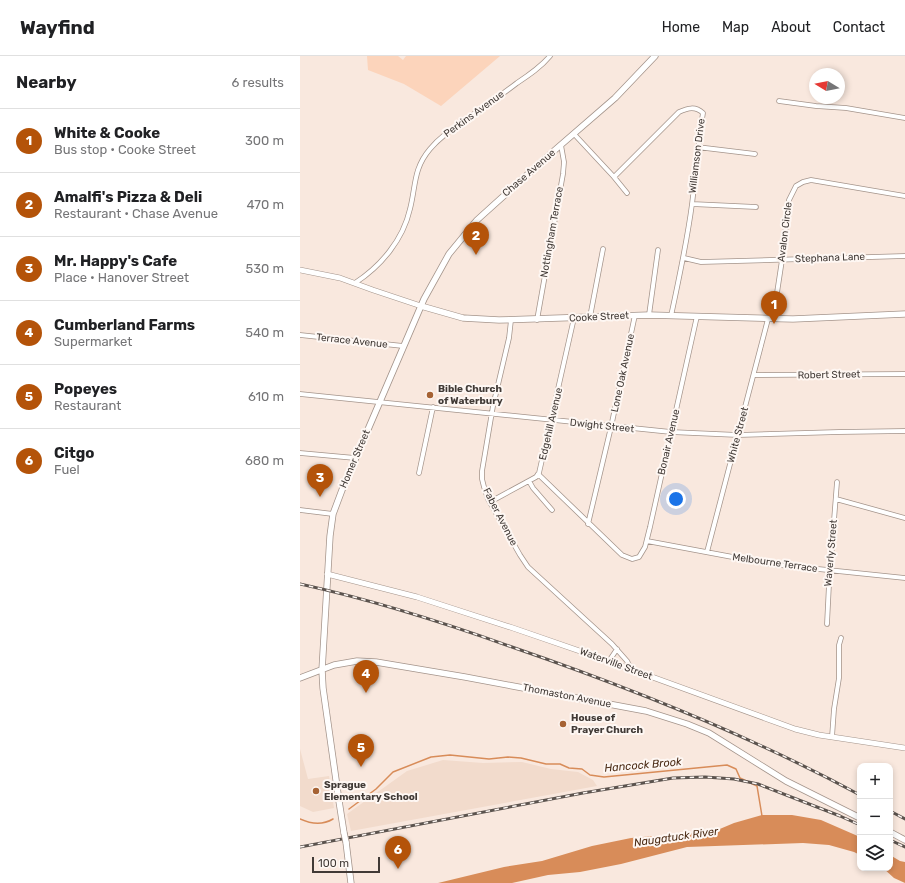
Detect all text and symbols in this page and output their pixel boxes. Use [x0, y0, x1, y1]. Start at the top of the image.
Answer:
text: Wayfind [20, 16, 95, 39]
text: Home [662, 19, 700, 36]
text: Map [722, 19, 749, 36]
text: About [771, 19, 811, 36]
text: Contact [833, 19, 885, 36]
north arrow [809, 68, 845, 104]
text: Nearby [16, 72, 77, 92]
text: 6 results [232, 75, 284, 90]
street label: Perkins Avenue [441, 88, 507, 140]
street label: Williamson Drive [686, 117, 708, 194]
text: White & Cooke [54, 124, 160, 142]
text: 1 [26, 133, 32, 148]
text: 300 m [245, 133, 284, 148]
text: Bus stop · Cooke Street [54, 142, 196, 157]
street label: Chase Avenue [500, 147, 558, 199]
street label: Nottingham Terrace [538, 185, 566, 278]
text: Amalfi's Pizza & Deli [54, 188, 202, 206]
text: 2 [25, 197, 33, 212]
text: 470 m [246, 197, 284, 212]
street label: Avalon Circle [775, 201, 795, 263]
text: Restaurant · Chase Avenue [54, 206, 218, 221]
pin: 2 [463, 222, 489, 255]
street label: Stephana Lane [795, 251, 866, 265]
text: Mr. Happy's Cafe [54, 252, 177, 270]
text: 3 [25, 261, 33, 276]
text: 530 m [245, 261, 284, 276]
text: Place · Hanover Street [54, 270, 189, 285]
pin: 1 [761, 291, 787, 324]
street label: Cooke Street [569, 309, 629, 325]
text: Cumberland Farms [54, 316, 195, 334]
text: 4 [25, 325, 33, 340]
text: 540 m [245, 325, 284, 340]
street label: Terrace Avenue [316, 331, 389, 351]
street label: Lone Oak Avenue [609, 332, 637, 413]
text: Supermarket [54, 334, 132, 349]
street label: Robert Street [797, 368, 861, 382]
text: Popeyes [54, 380, 117, 398]
place label: Bible Church of Waterbury [438, 383, 503, 407]
street label: Edgehill Avenue [537, 386, 565, 461]
text: 5 [25, 389, 33, 404]
text: 610 m [248, 389, 284, 404]
marker: Bible Church of Waterbury [425, 390, 435, 400]
text: Restaurant [54, 398, 121, 413]
street label: White Street [725, 406, 751, 464]
street label: Bonair Avenue [656, 408, 682, 476]
street label: Dwight Street [569, 417, 635, 435]
street label: Homer Street [337, 428, 373, 490]
text: Citgo [54, 444, 95, 462]
text: 6 [25, 453, 33, 468]
text: 680 m [245, 453, 284, 468]
text: Fuel [54, 462, 80, 477]
pin: 3 [307, 464, 333, 497]
street label: Faber Avenue [480, 486, 520, 548]
your location [666, 489, 686, 509]
street label: Waverly Street [822, 519, 840, 587]
street label: Melbourne Terrace [732, 551, 819, 575]
street label: Waterville Street [578, 645, 654, 683]
pin: 4 [353, 660, 379, 693]
street label: Thomaston Avenue [522, 682, 613, 711]
place label: House of Prayer Church [571, 712, 643, 736]
marker: House of Prayer Church [558, 719, 568, 729]
pin: 5 [348, 734, 374, 767]
water label: Hancock Brook [604, 755, 682, 775]
map controls [857, 763, 893, 871]
button: + [857, 763, 893, 799]
place label: Sprague Elementary School [324, 779, 418, 803]
marker: Sprague Elementary School [311, 786, 321, 796]
button: − [857, 799, 893, 835]
water label: Naugatuck River [633, 825, 720, 849]
button: layers [857, 835, 893, 871]
pin: 6 [385, 836, 411, 869]
scale bar [312, 855, 380, 874]
text: 100 m [318, 857, 349, 870]

